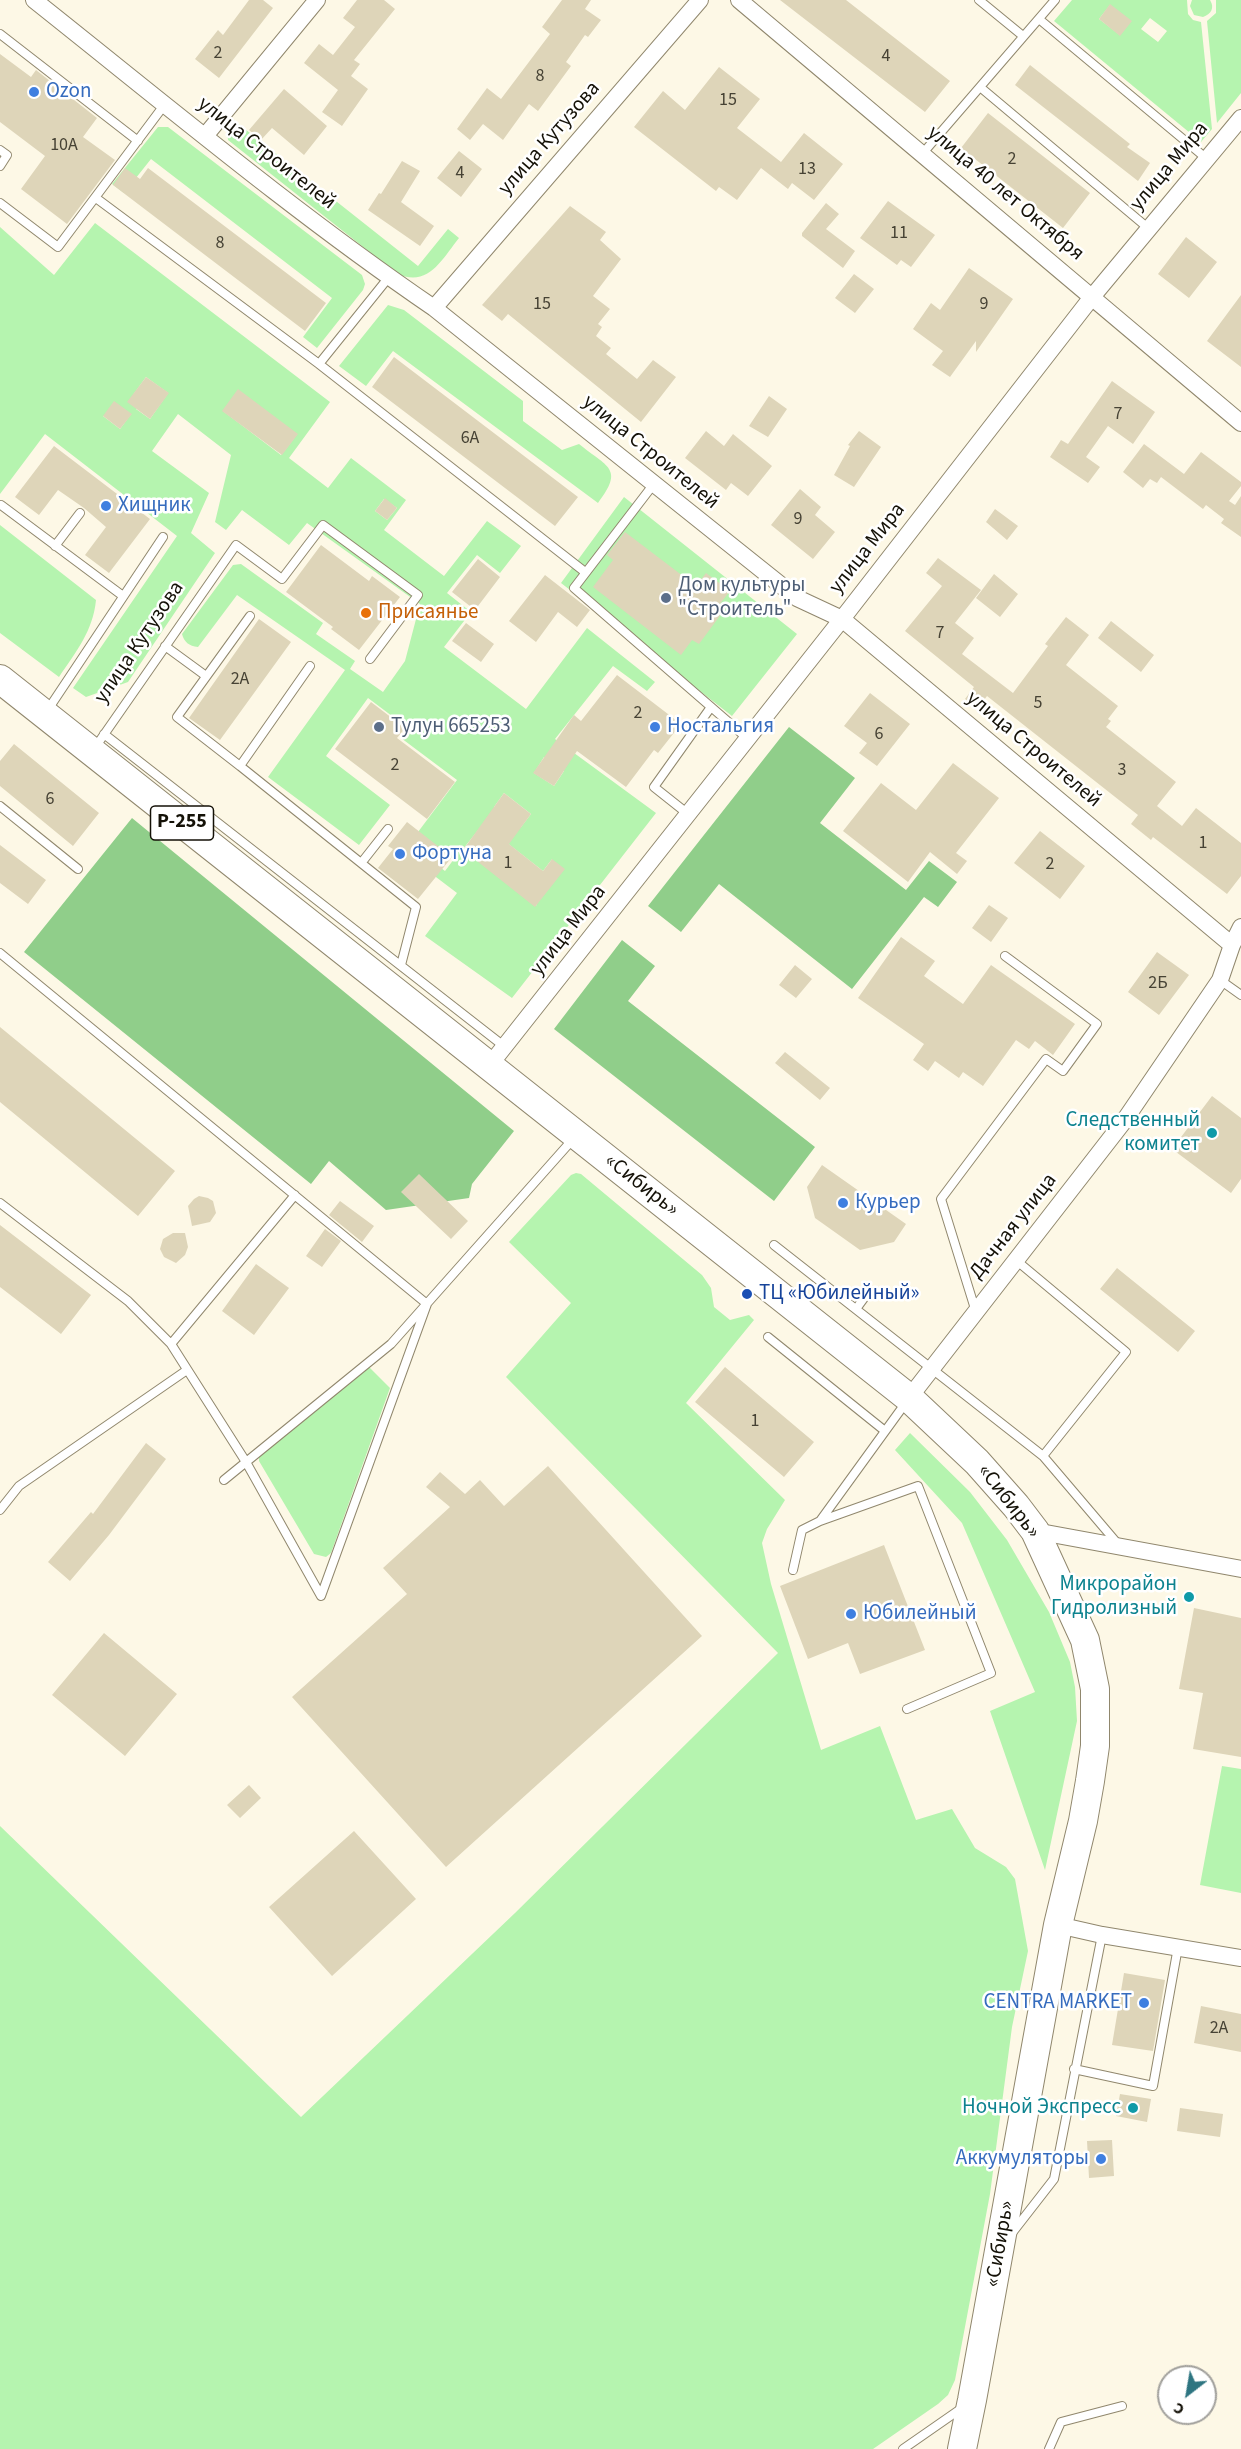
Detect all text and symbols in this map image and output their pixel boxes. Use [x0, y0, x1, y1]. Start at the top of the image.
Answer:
house number: 2 [214, 43, 222, 65]
house number: 4 [882, 46, 890, 68]
house number: 8 [536, 66, 544, 88]
street label: улица Кутузова [494, 77, 606, 201]
place label: Ozon [46, 79, 91, 105]
marker: Ozon [27, 85, 41, 99]
house number: 15 [719, 90, 737, 112]
street label: улица Строителей [192, 92, 340, 216]
street label: улица Мира [1126, 117, 1214, 217]
street label: улица 40 лет Октября [921, 121, 1089, 267]
house number: 10А [50, 135, 78, 157]
house number: 2 [1008, 149, 1016, 171]
house number: 13 [798, 159, 816, 181]
house number: 4 [456, 163, 464, 185]
house number: 11 [890, 223, 908, 245]
house number: 8 [216, 233, 224, 255]
house number: 15 [533, 294, 551, 316]
house number: 9 [980, 294, 988, 316]
street label: улица Строителей [577, 390, 723, 516]
house number: 7 [1114, 404, 1122, 426]
house number: 6А [461, 428, 479, 450]
place label: Хищник [118, 493, 191, 519]
marker: Хищник [99, 499, 113, 513]
street label: улица Мира [825, 499, 911, 599]
house number: 9 [794, 509, 802, 531]
place label: Дом культуры "Строитель" [678, 573, 805, 623]
street label: улица Кутузова [90, 577, 190, 709]
marker: Дом культуры "Строитель" [659, 591, 673, 605]
place label: Присаянье [378, 600, 478, 626]
marker: Присаянье [359, 606, 373, 620]
house number: 7 [936, 623, 944, 645]
house number: 2А [231, 669, 249, 691]
street label: улица Строителей [960, 686, 1106, 814]
house number: 5 [1034, 693, 1042, 715]
house number: 2 [634, 703, 642, 725]
place label: Тулун 665253 [391, 714, 511, 740]
place label: Ностальгия [667, 714, 774, 740]
marker: Тулун 665253 [372, 720, 386, 734]
marker: Ностальгия [648, 720, 662, 734]
house number: 6 [875, 724, 883, 746]
house number: 2 [391, 755, 399, 777]
house number: 3 [1118, 760, 1126, 782]
house number: 6 [46, 789, 54, 811]
road number: Р-255 [150, 806, 213, 840]
house number: 1 [1199, 833, 1207, 855]
place label: Фортуна [412, 841, 492, 867]
marker: Фортуна [393, 847, 407, 861]
house number: 1 [504, 853, 512, 875]
house number: 2 [1046, 854, 1054, 876]
street label: улица Мира [526, 881, 612, 981]
house number: 2Б [1148, 973, 1168, 995]
place label: Следственный комитет [1066, 1108, 1200, 1158]
marker: Следственный комитет [1205, 1126, 1219, 1140]
street label: «Сибирь» [599, 1149, 683, 1223]
street label: Дачная улица [965, 1169, 1063, 1285]
place label: Курьер [855, 1190, 921, 1216]
marker: Курьер [836, 1196, 850, 1210]
place label: ТЦ «Юбилейный» [759, 1281, 920, 1307]
marker: ТЦ «Юбилейный» [740, 1287, 754, 1301]
house number: 1 [751, 1411, 759, 1433]
street label: «Сибирь» [971, 1460, 1045, 1544]
place label: Микрорайон Гидролизный [1051, 1572, 1177, 1622]
marker: Микрорайон Гидролизный [1182, 1590, 1196, 1604]
place label: Юбилейный [863, 1601, 977, 1627]
marker: Юбилейный [844, 1607, 858, 1621]
place label: CENTRA MARKET [984, 1990, 1132, 2016]
marker: CENTRA MARKET [1137, 1996, 1151, 2010]
house number: 2А [1210, 2018, 1228, 2040]
place label: Ночной Экспресс [962, 2095, 1121, 2121]
marker: Ночной Экспресс [1126, 2101, 1140, 2115]
place label: Аккумуляторы [956, 2146, 1089, 2172]
marker: Аккумуляторы [1094, 2152, 1108, 2166]
street label: «Сибирь» [981, 2199, 1021, 2289]
north arrow [1157, 2365, 1217, 2425]
text: С [1169, 2397, 1188, 2421]

